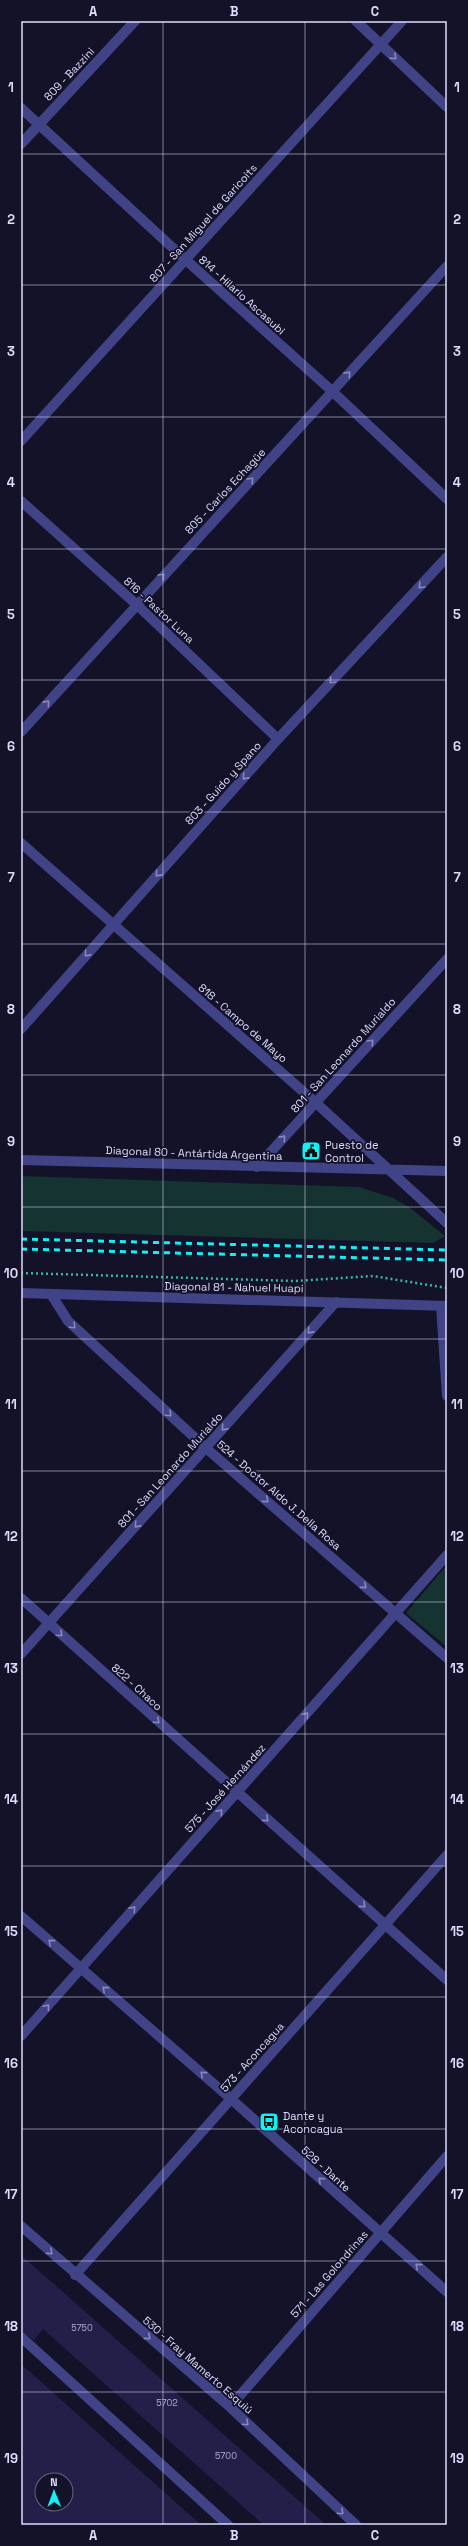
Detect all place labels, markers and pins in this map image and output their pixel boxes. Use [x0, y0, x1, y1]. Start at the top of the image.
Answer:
place label: Puesto de Control [325, 1138, 379, 1165]
public building icon: Puesto de Control [300, 1140, 322, 1162]
place label: Dante y Aconcagua [283, 2109, 344, 2136]
bus stop icon: Dante y Aconcagua [258, 2111, 280, 2133]

